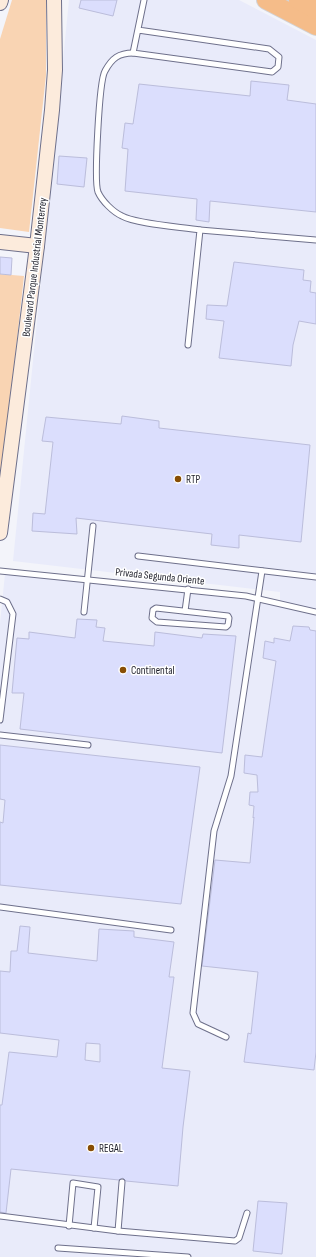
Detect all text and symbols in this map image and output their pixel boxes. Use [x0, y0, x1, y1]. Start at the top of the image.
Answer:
street label: Boulevard Parque Industrial Monterrey [20, 196, 50, 337]
place label: RTP [186, 473, 200, 486]
marker: RTP [173, 474, 183, 484]
street label: Privada Segunda Oriente [115, 565, 205, 588]
place label: Continental [131, 664, 174, 677]
marker: Continental [118, 665, 128, 675]
place label: REGAL [99, 1142, 123, 1155]
marker: REGAL [86, 1143, 96, 1153]

